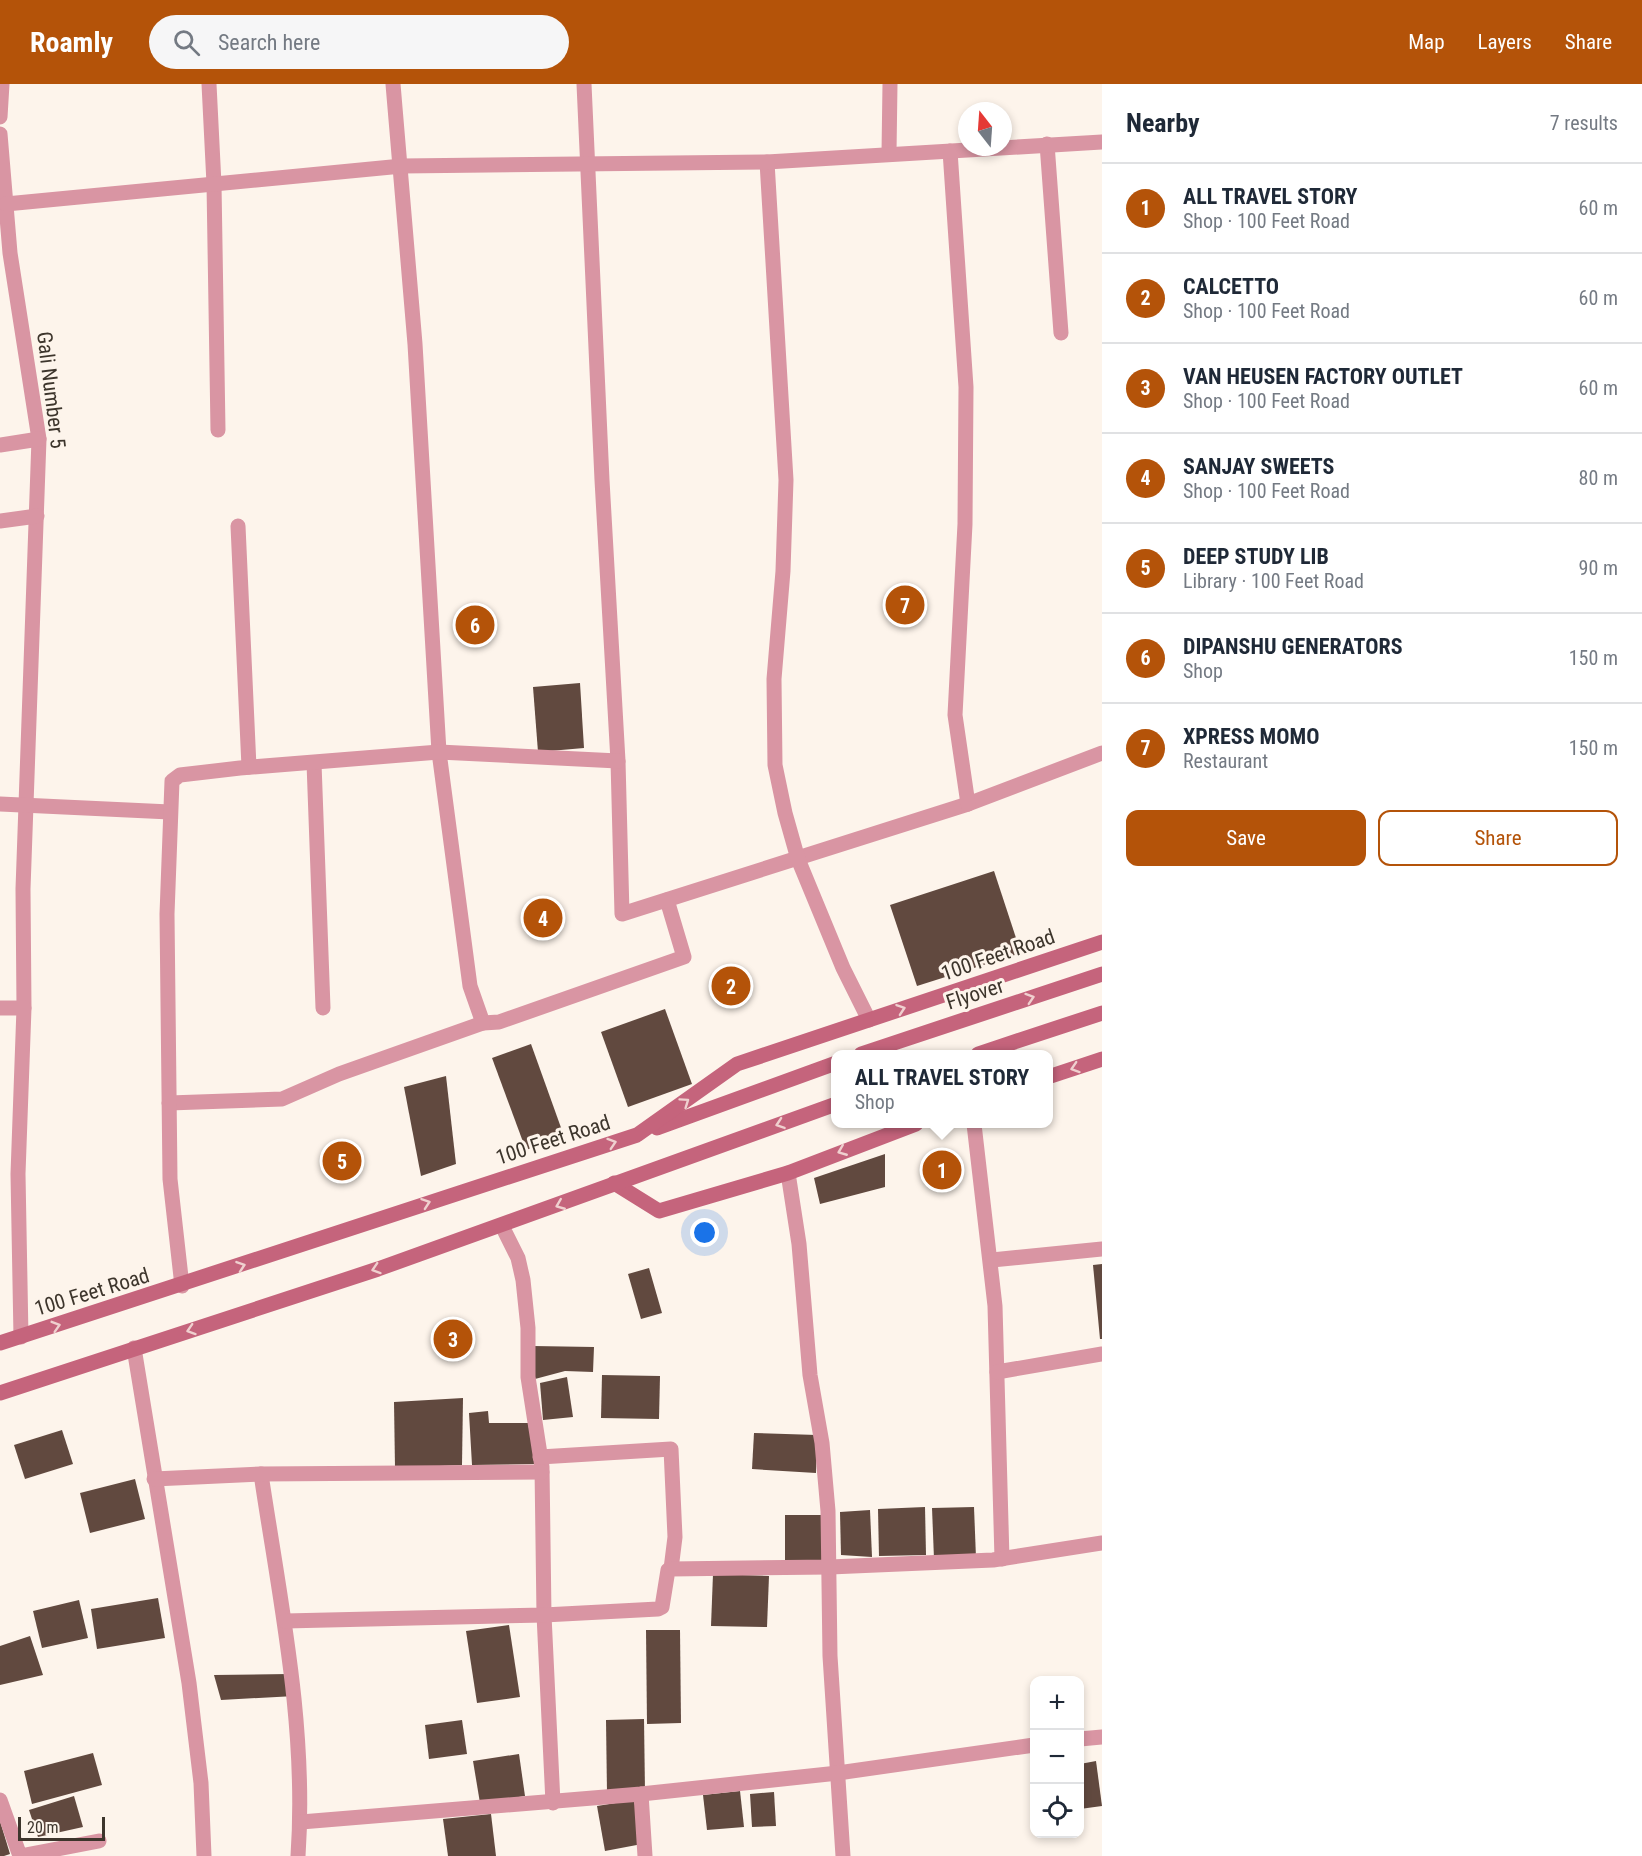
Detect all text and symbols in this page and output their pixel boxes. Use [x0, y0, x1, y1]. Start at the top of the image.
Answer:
search box [149, 15, 569, 69]
text: Roamly [30, 26, 113, 59]
icon: search [170, 26, 203, 59]
text: Search here [218, 30, 320, 55]
text: Map [1408, 30, 1445, 54]
text: Layers [1478, 30, 1532, 54]
text: Share [1565, 30, 1612, 54]
north arrow [958, 102, 1012, 156]
text: Nearby [1126, 108, 1200, 138]
text: 7 results [1550, 111, 1618, 135]
text: ALL TRAVEL STORY [1183, 184, 1358, 209]
text: 1 [1140, 196, 1151, 220]
text: 60 m [1579, 196, 1618, 220]
text: Shop · 100 Feet Road [1183, 209, 1350, 233]
text: CALCETTO [1183, 274, 1279, 299]
text: 2 [1140, 286, 1151, 310]
text: 60 m [1579, 286, 1618, 310]
text: Shop · 100 Feet Road [1183, 299, 1350, 323]
street label: Gali Number 5 [32, 330, 70, 450]
text: VAN HEUSEN FACTORY OUTLET [1183, 364, 1463, 389]
text: 3 [1140, 376, 1151, 400]
text: 60 m [1579, 376, 1618, 400]
text: Shop · 100 Feet Road [1183, 389, 1350, 413]
text: SANJAY SWEETS [1183, 454, 1334, 479]
text: 4 [1140, 466, 1151, 490]
text: 80 m [1579, 466, 1618, 490]
text: Shop · 100 Feet Road [1183, 479, 1350, 503]
text: DEEP STUDY LIB [1183, 544, 1329, 569]
text: 5 [1140, 556, 1151, 580]
text: 90 m [1579, 556, 1618, 580]
text: Library · 100 Feet Road [1183, 569, 1364, 593]
pin: 7 [886, 582, 924, 628]
pin: 6 [456, 602, 494, 648]
text: DIPANSHU GENERATORS [1183, 634, 1403, 659]
text: 6 [1140, 646, 1151, 670]
text: 150 m [1569, 646, 1618, 670]
text: Shop [1183, 659, 1223, 683]
text: XPRESS MOMO [1183, 724, 1320, 749]
text: 7 [1140, 736, 1151, 760]
text: 150 m [1569, 736, 1618, 760]
text: Restaurant [1183, 749, 1268, 773]
button: Save [1126, 810, 1366, 866]
button: Share [1378, 810, 1618, 866]
pin: 4 [524, 896, 562, 940]
street label: 100 Feet Road [938, 924, 1058, 986]
pin: 2 [712, 964, 750, 1008]
street label: Flyover [943, 973, 1007, 1015]
one-way arrow [1024, 992, 1035, 1005]
one-way arrow [895, 1004, 906, 1017]
popup [831, 1050, 1053, 1128]
one-way arrow [1070, 1060, 1081, 1073]
text: ALL TRAVEL STORY [855, 1065, 1029, 1090]
text: Shop [855, 1090, 895, 1114]
one-way arrow [678, 1098, 689, 1109]
street label: 100 Feet Road [493, 1110, 613, 1170]
one-way arrow [775, 1116, 786, 1129]
pin: 5 [322, 1138, 362, 1184]
one-way arrow [606, 1138, 617, 1151]
one-way arrow [837, 1144, 848, 1156]
pin: 1 [922, 1148, 962, 1192]
one-way arrow [420, 1197, 431, 1210]
one-way arrow [555, 1198, 566, 1210]
your location [690, 1218, 719, 1247]
one-way arrow [235, 1260, 246, 1273]
one-way arrow [371, 1262, 382, 1275]
street label: 100 Feet Road [32, 1263, 152, 1321]
pin: 3 [434, 1316, 472, 1362]
one-way arrow [50, 1321, 61, 1333]
one-way arrow [186, 1323, 197, 1335]
map controls [1030, 1676, 1084, 1838]
button: + [1030, 1676, 1084, 1730]
button: − [1030, 1730, 1084, 1784]
button: locate [1030, 1784, 1084, 1838]
scale bar [18, 1814, 105, 1842]
text: 20 m [27, 1818, 59, 1837]

